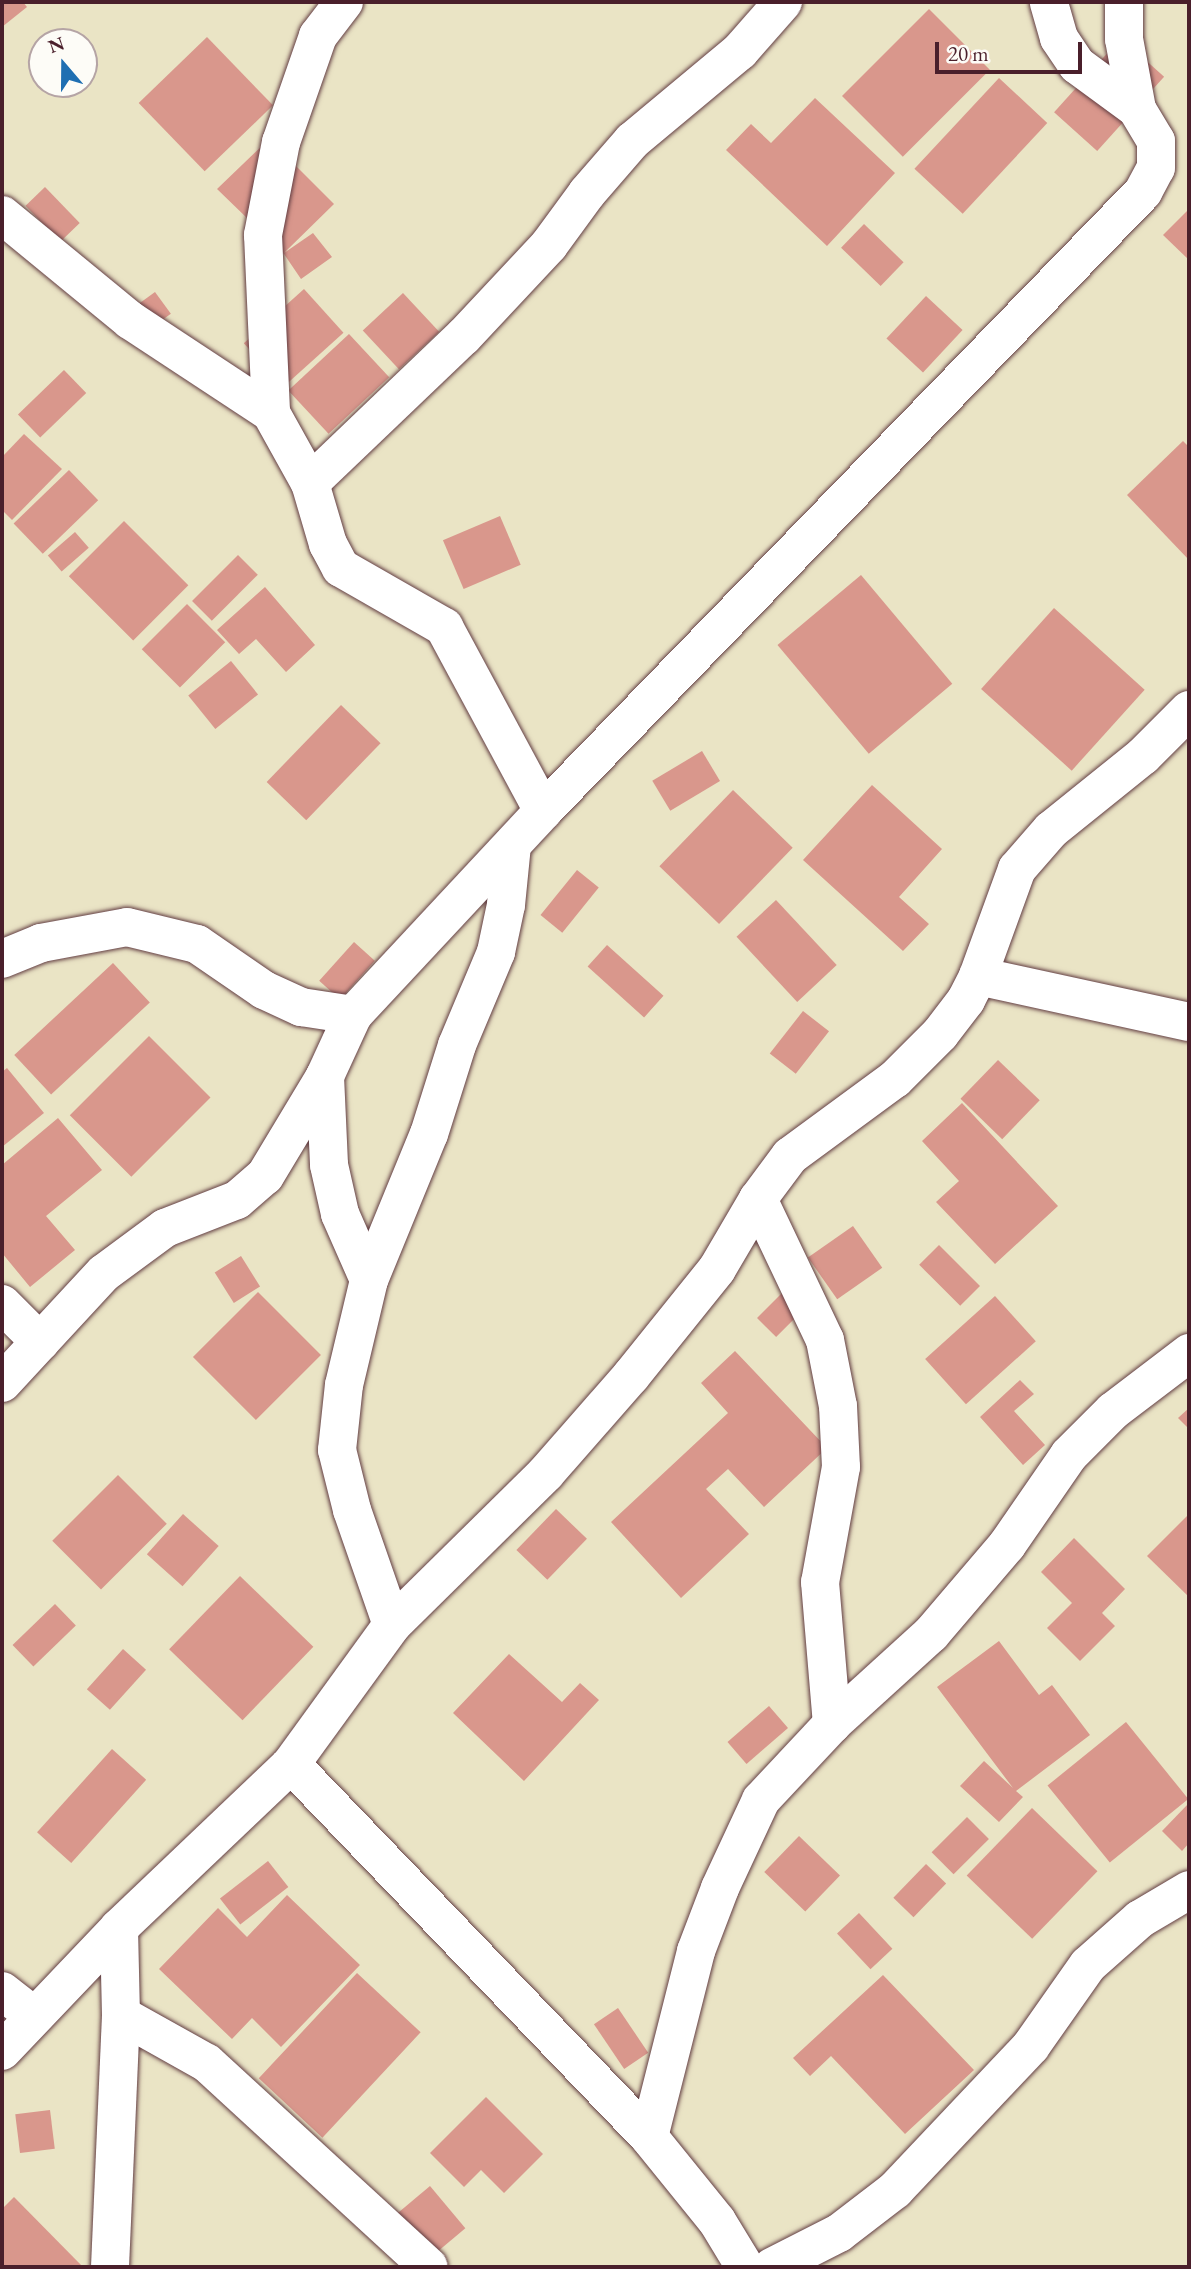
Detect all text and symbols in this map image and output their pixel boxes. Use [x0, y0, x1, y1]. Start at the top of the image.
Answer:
north arrow [28, 28, 98, 98]
scale bar [939, 28, 1086, 72]
text: N [45, 30, 68, 59]
text: 20 m [948, 40, 989, 67]

